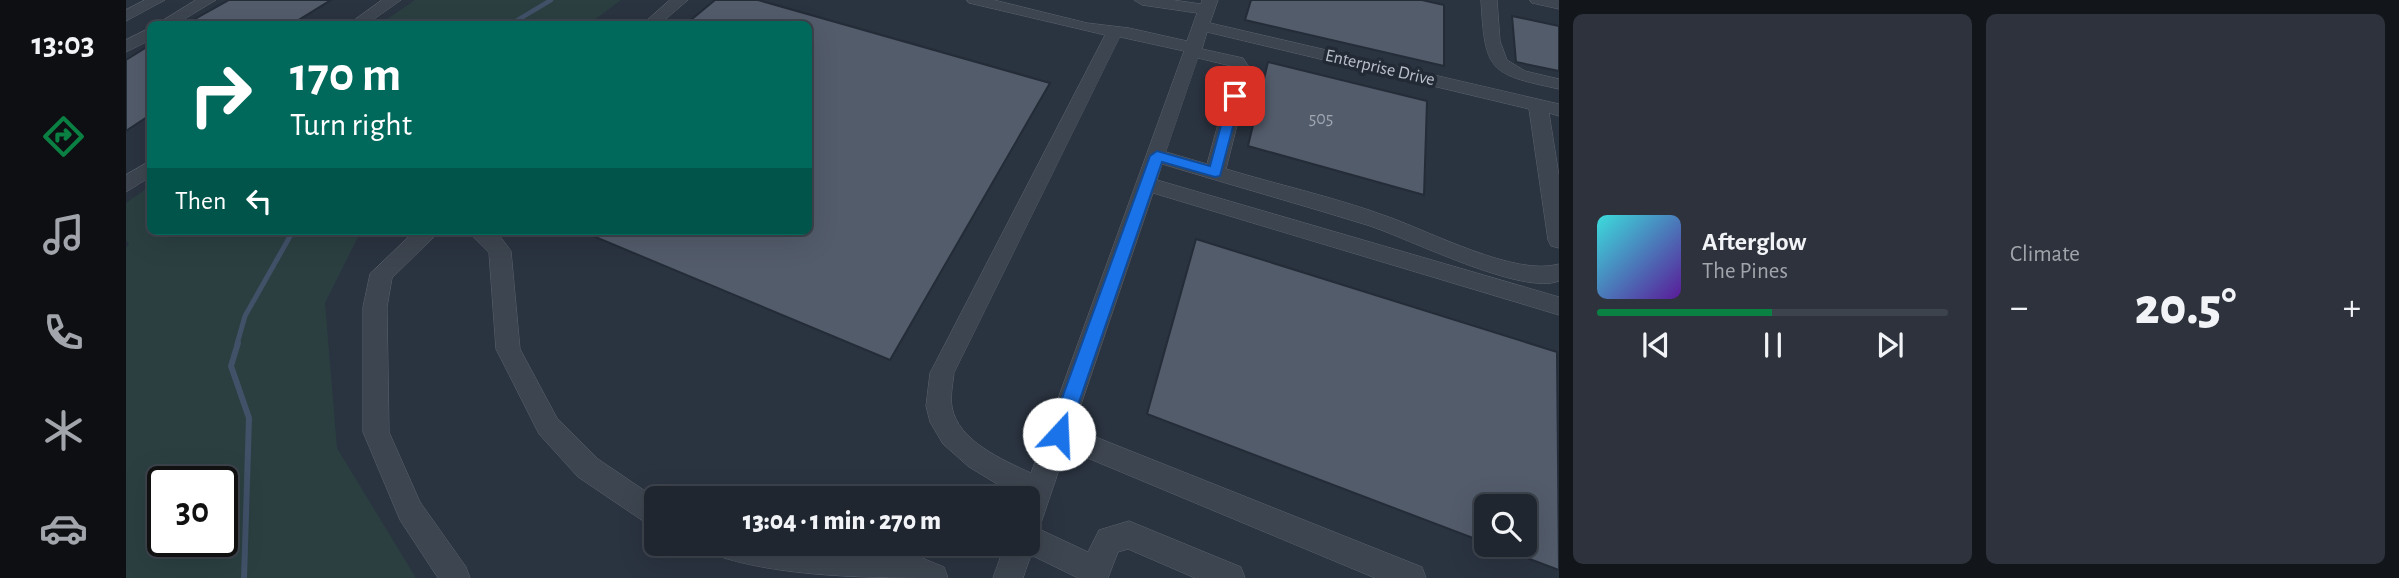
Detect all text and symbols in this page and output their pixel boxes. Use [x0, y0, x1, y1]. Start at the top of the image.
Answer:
text: 13:03 [31, 28, 95, 60]
street label: Enterprise Drive [1323, 47, 1437, 89]
icon: right [175, 49, 266, 140]
text: 170 m [290, 51, 401, 100]
pin [1205, 66, 1265, 126]
icon: arrive [1216, 77, 1254, 115]
text: Turn right [290, 109, 412, 141]
house number: 505 [1309, 110, 1333, 128]
icon: directions [39, 112, 88, 161]
icon: left [240, 182, 278, 220]
text: Then [175, 188, 226, 214]
icon: music [39, 210, 88, 259]
text: Afterglow [1702, 229, 1806, 255]
text: Climate [2010, 243, 2080, 266]
text: The Pines [1702, 260, 1788, 283]
text: 20.5° [2135, 281, 2236, 333]
text: − [2010, 289, 2028, 327]
text: + [2343, 289, 2361, 327]
icon: phone [39, 308, 88, 357]
icon: previous [1637, 326, 1675, 364]
icon: pause [1754, 326, 1792, 364]
icon: next [1871, 326, 1909, 364]
position arrow [1022, 397, 1096, 471]
icon: climate [39, 406, 88, 455]
speed limit sign: 30 [147, 466, 238, 557]
map controls [1474, 494, 1537, 557]
button: search [1474, 494, 1537, 557]
icon: car [39, 504, 88, 553]
text: 13:04 · 1 min · 270 m [743, 508, 941, 534]

